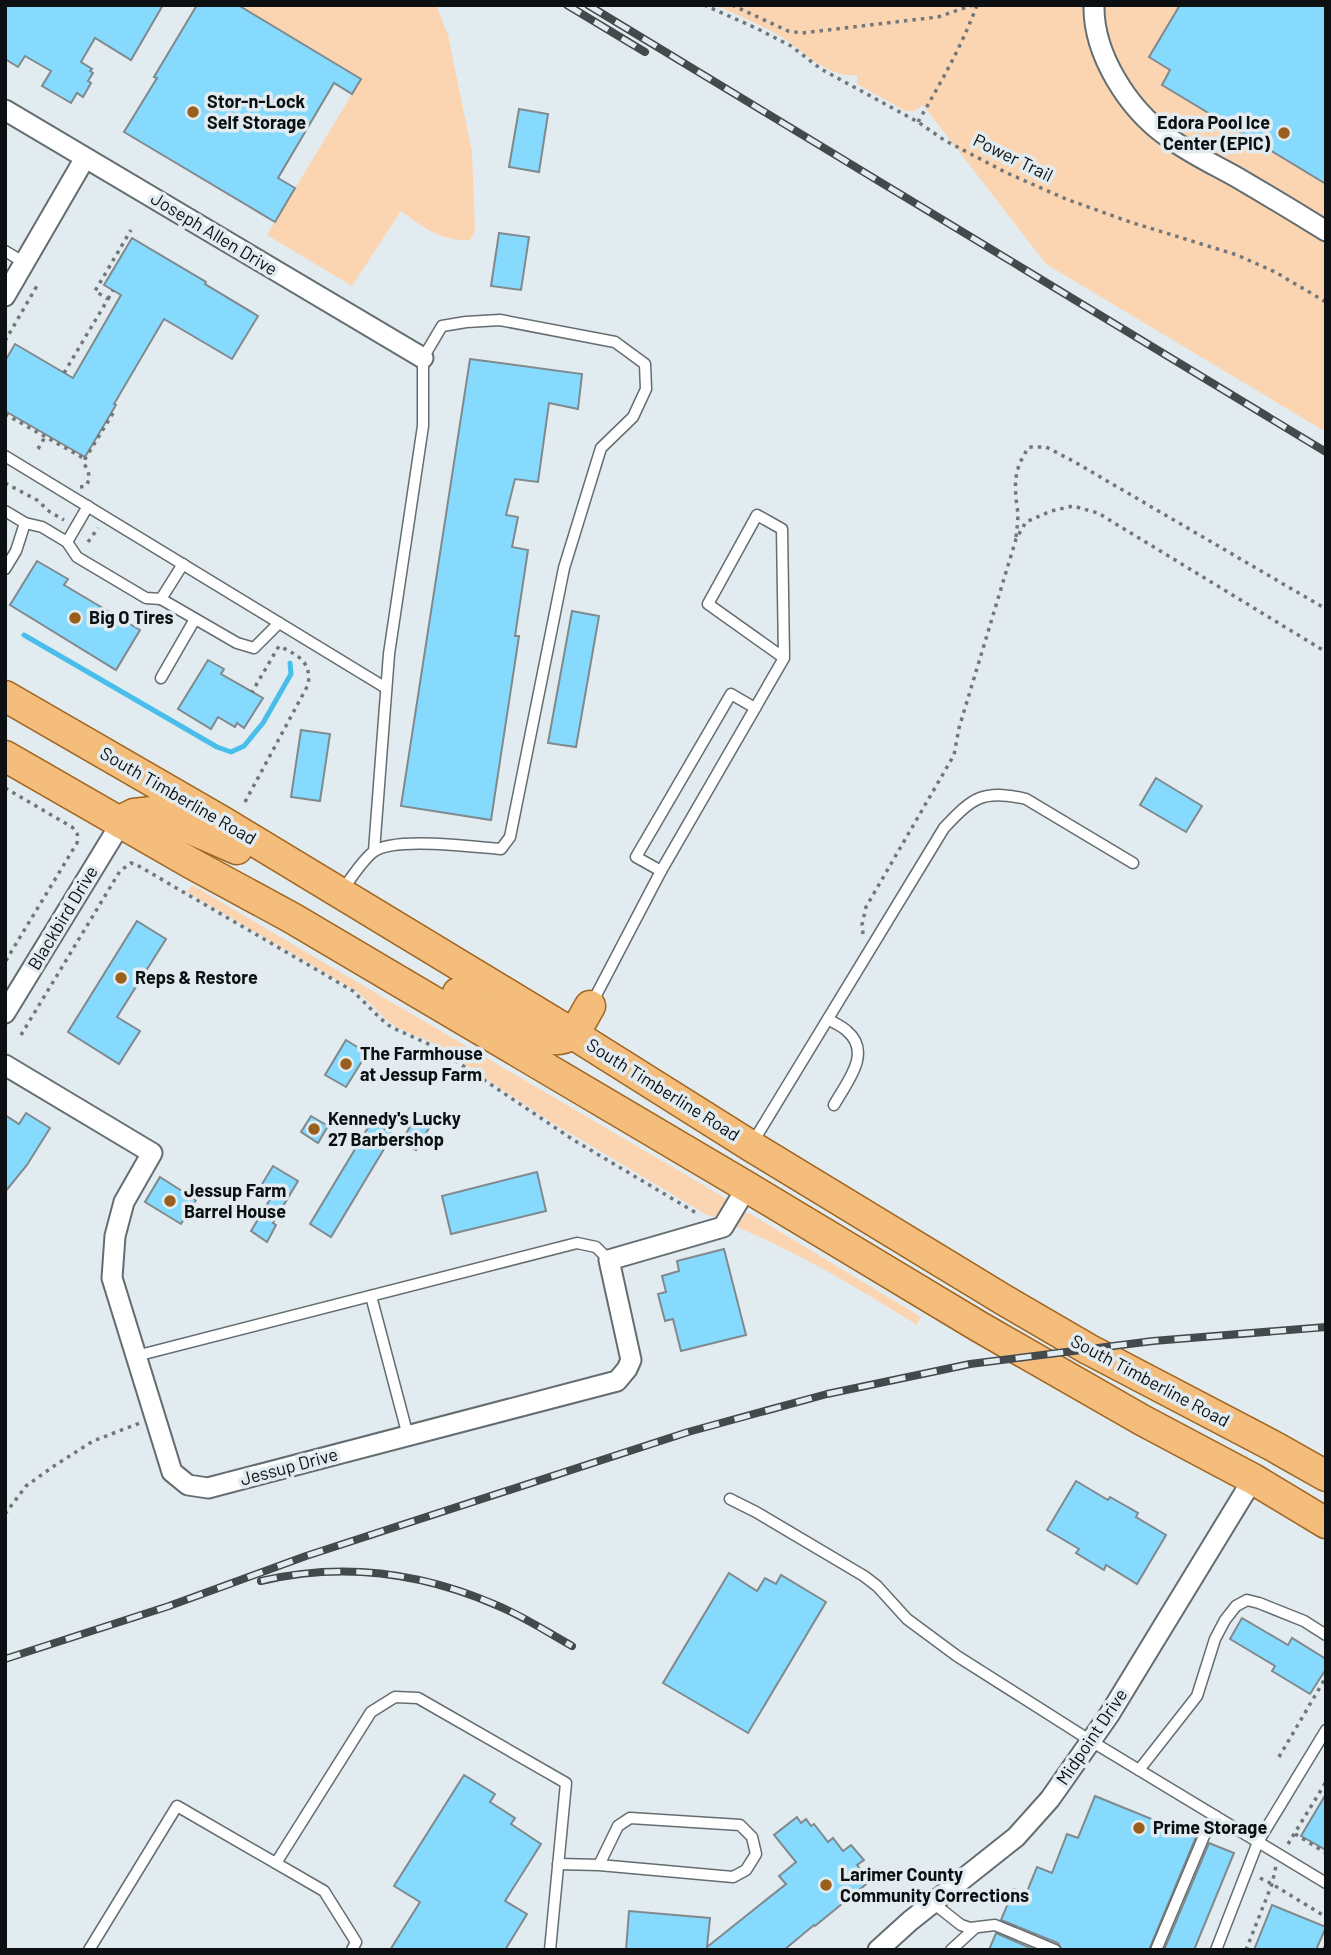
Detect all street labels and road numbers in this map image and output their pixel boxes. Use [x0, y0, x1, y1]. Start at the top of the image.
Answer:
street label: Power Trail [970, 128, 1057, 186]
street label: Joseph Allen Drive [147, 187, 282, 280]
street label: South Timberline Road [97, 742, 260, 849]
street label: Blackbird Drive [22, 861, 102, 973]
street label: South Timberline Road [583, 1033, 744, 1145]
street label: South Timberline Road [1067, 1329, 1234, 1431]
street label: Jessup Drive [238, 1442, 340, 1490]
street label: Midpoint Drive [1051, 1684, 1131, 1789]

